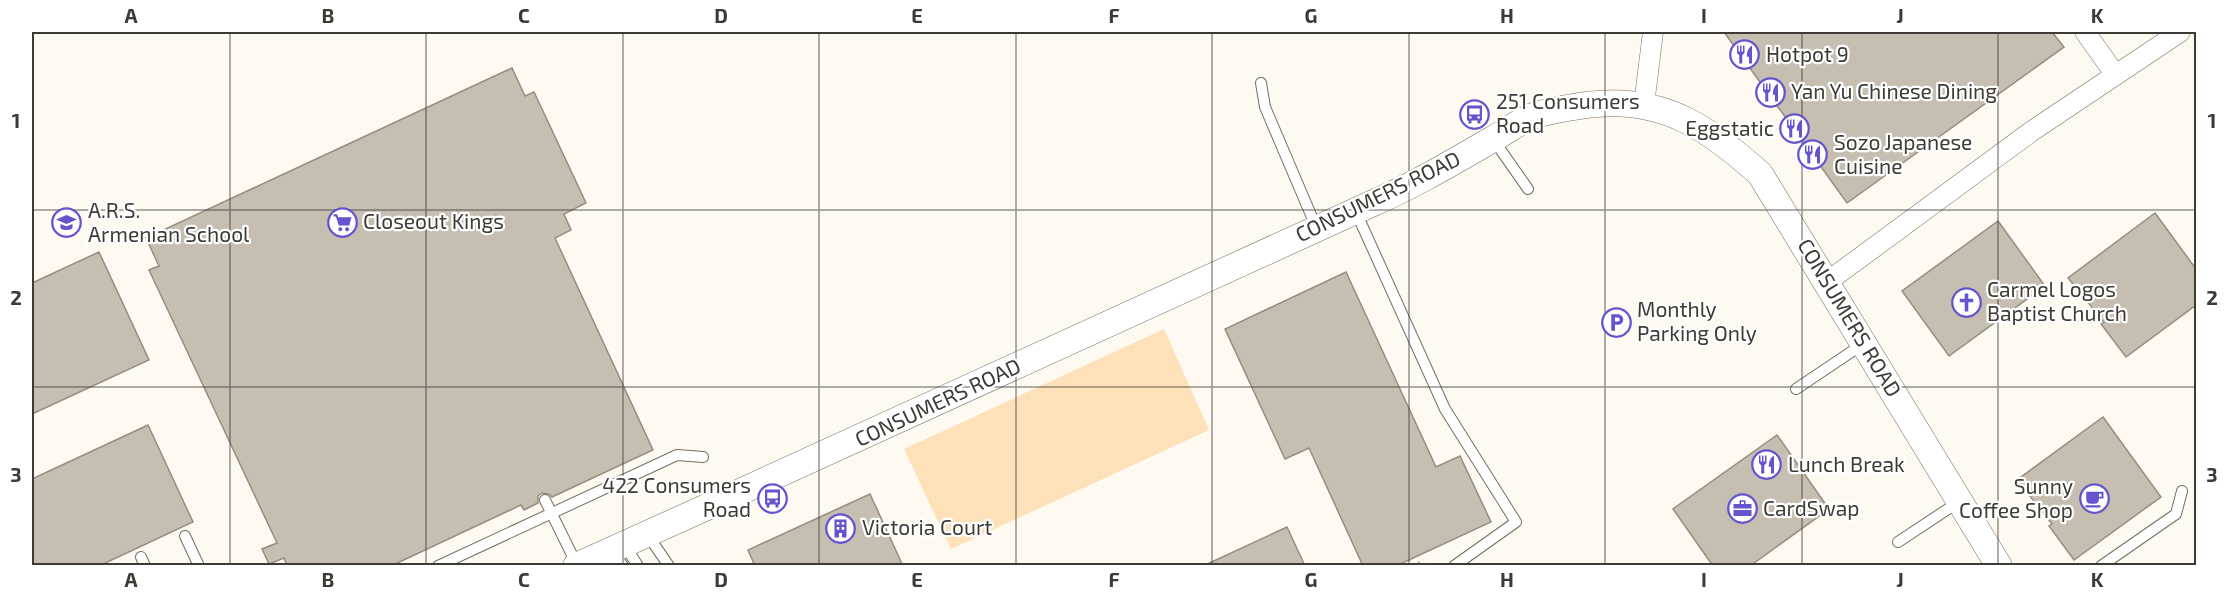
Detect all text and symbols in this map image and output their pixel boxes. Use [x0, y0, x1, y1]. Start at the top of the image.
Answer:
text: A [124, 3, 138, 27]
text: B [322, 3, 334, 27]
text: C [518, 3, 530, 27]
text: D [714, 3, 728, 27]
text: E [911, 3, 923, 27]
text: F [1108, 3, 1120, 27]
text: G [1305, 3, 1317, 27]
text: H [1500, 3, 1514, 27]
text: I [1701, 3, 1707, 27]
text: J [1896, 3, 1904, 27]
text: K [2091, 3, 2104, 27]
restaurant icon: Hotpot 9 [1729, 39, 1761, 71]
place label: Hotpot 9 [1766, 41, 1849, 66]
restaurant icon: Yan Yu Chinese Dining [1754, 76, 1786, 108]
place label: Yan Yu Chinese Dining [1791, 78, 1997, 103]
place label: 251 Consumers Road [1496, 88, 1640, 137]
bus stop icon: 251 Consumers Road [1459, 98, 1491, 130]
text: 1 [12, 108, 20, 132]
text: 1 [2208, 108, 2216, 132]
restaurant icon: Eggstatic [1779, 113, 1811, 145]
place label: Eggstatic [1685, 115, 1774, 140]
place label: Sozo Japanese Cuisine [1834, 129, 1972, 178]
restaurant icon: Sozo Japanese Cuisine [1797, 139, 1829, 171]
street label: CONSUMERS ROAD [1291, 145, 1464, 246]
place label: A.R.S. Armenian School [88, 197, 250, 246]
supermarket icon: Closeout Kings [326, 206, 358, 238]
school or university icon: A.R.S. Armenian School [51, 207, 83, 239]
place label: Closeout Kings [363, 208, 504, 233]
street label: CONSUMERS ROAD [1793, 234, 1907, 401]
place label: Carmel Logos Baptist Church [1987, 276, 2127, 325]
text: 2 [10, 285, 22, 309]
text: 2 [2206, 285, 2218, 309]
church icon: Carmel Logos Baptist Church [1950, 286, 1982, 318]
place label: Monthly Parking Only [1637, 296, 1757, 345]
parking icon: Monthly Parking Only [1600, 306, 1632, 338]
street label: CONSUMERS ROAD [851, 352, 1024, 451]
restaurant icon: Lunch Break [1751, 449, 1783, 481]
place label: Lunch Break [1788, 451, 1905, 476]
text: 3 [10, 462, 22, 486]
text: 3 [2206, 462, 2218, 486]
place label: 422 Consumers Road [602, 472, 751, 521]
place label: Sunny Coffee Shop [1959, 473, 2073, 522]
bus stop icon: 422 Consumers Road [756, 482, 788, 514]
cafe icon: Sunny Coffee Shop [2078, 483, 2110, 515]
office icon: CardSwap [1726, 493, 1758, 525]
place label: CardSwap [1763, 495, 1859, 520]
building icon: Victoria Court [825, 512, 857, 544]
place label: Victoria Court [862, 514, 992, 539]
text: A [124, 567, 138, 591]
text: B [322, 567, 334, 591]
text: C [518, 567, 530, 591]
text: D [714, 567, 728, 591]
text: E [911, 567, 923, 591]
text: F [1108, 567, 1120, 591]
text: G [1305, 567, 1317, 591]
text: H [1500, 567, 1514, 591]
text: I [1701, 567, 1707, 591]
text: J [1896, 567, 1904, 591]
text: K [2091, 567, 2104, 591]

